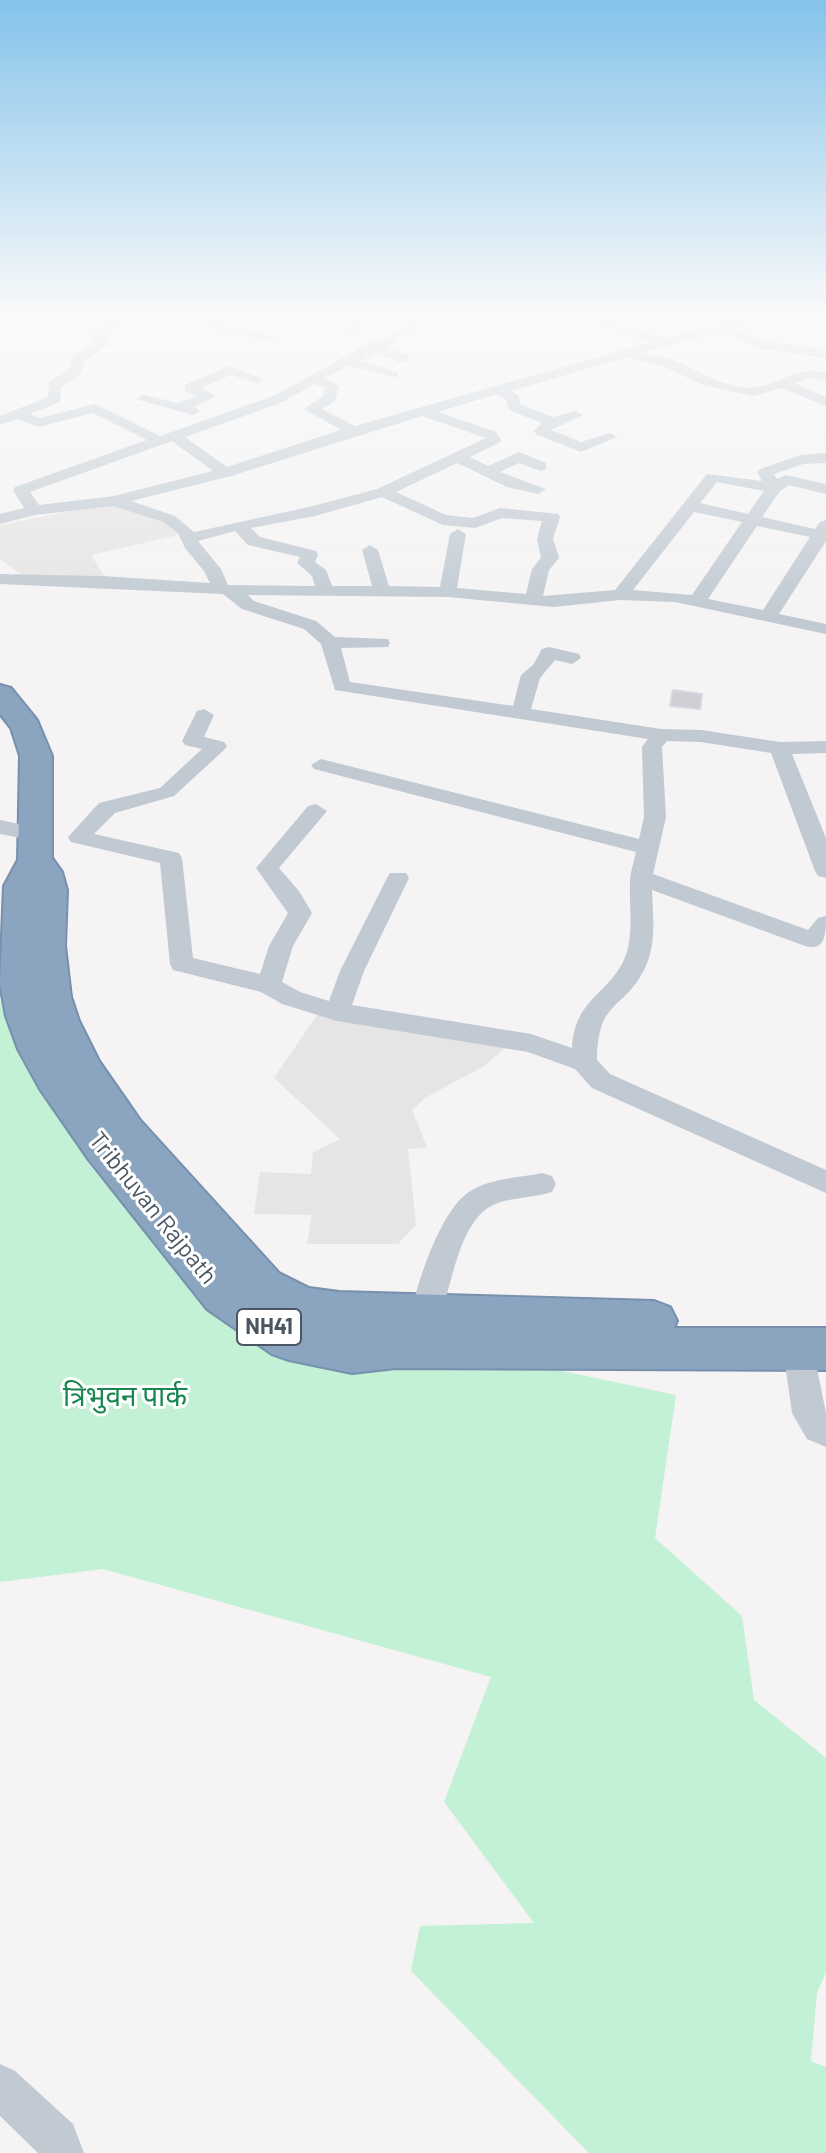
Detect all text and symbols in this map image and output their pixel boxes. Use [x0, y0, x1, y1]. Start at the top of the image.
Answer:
street label: Tribhuvan Rajpath [83, 1126, 223, 1290]
road number: NH41 [237, 1309, 301, 1345]
park label: त्रिभुवन पार्क [63, 1380, 187, 1414]

